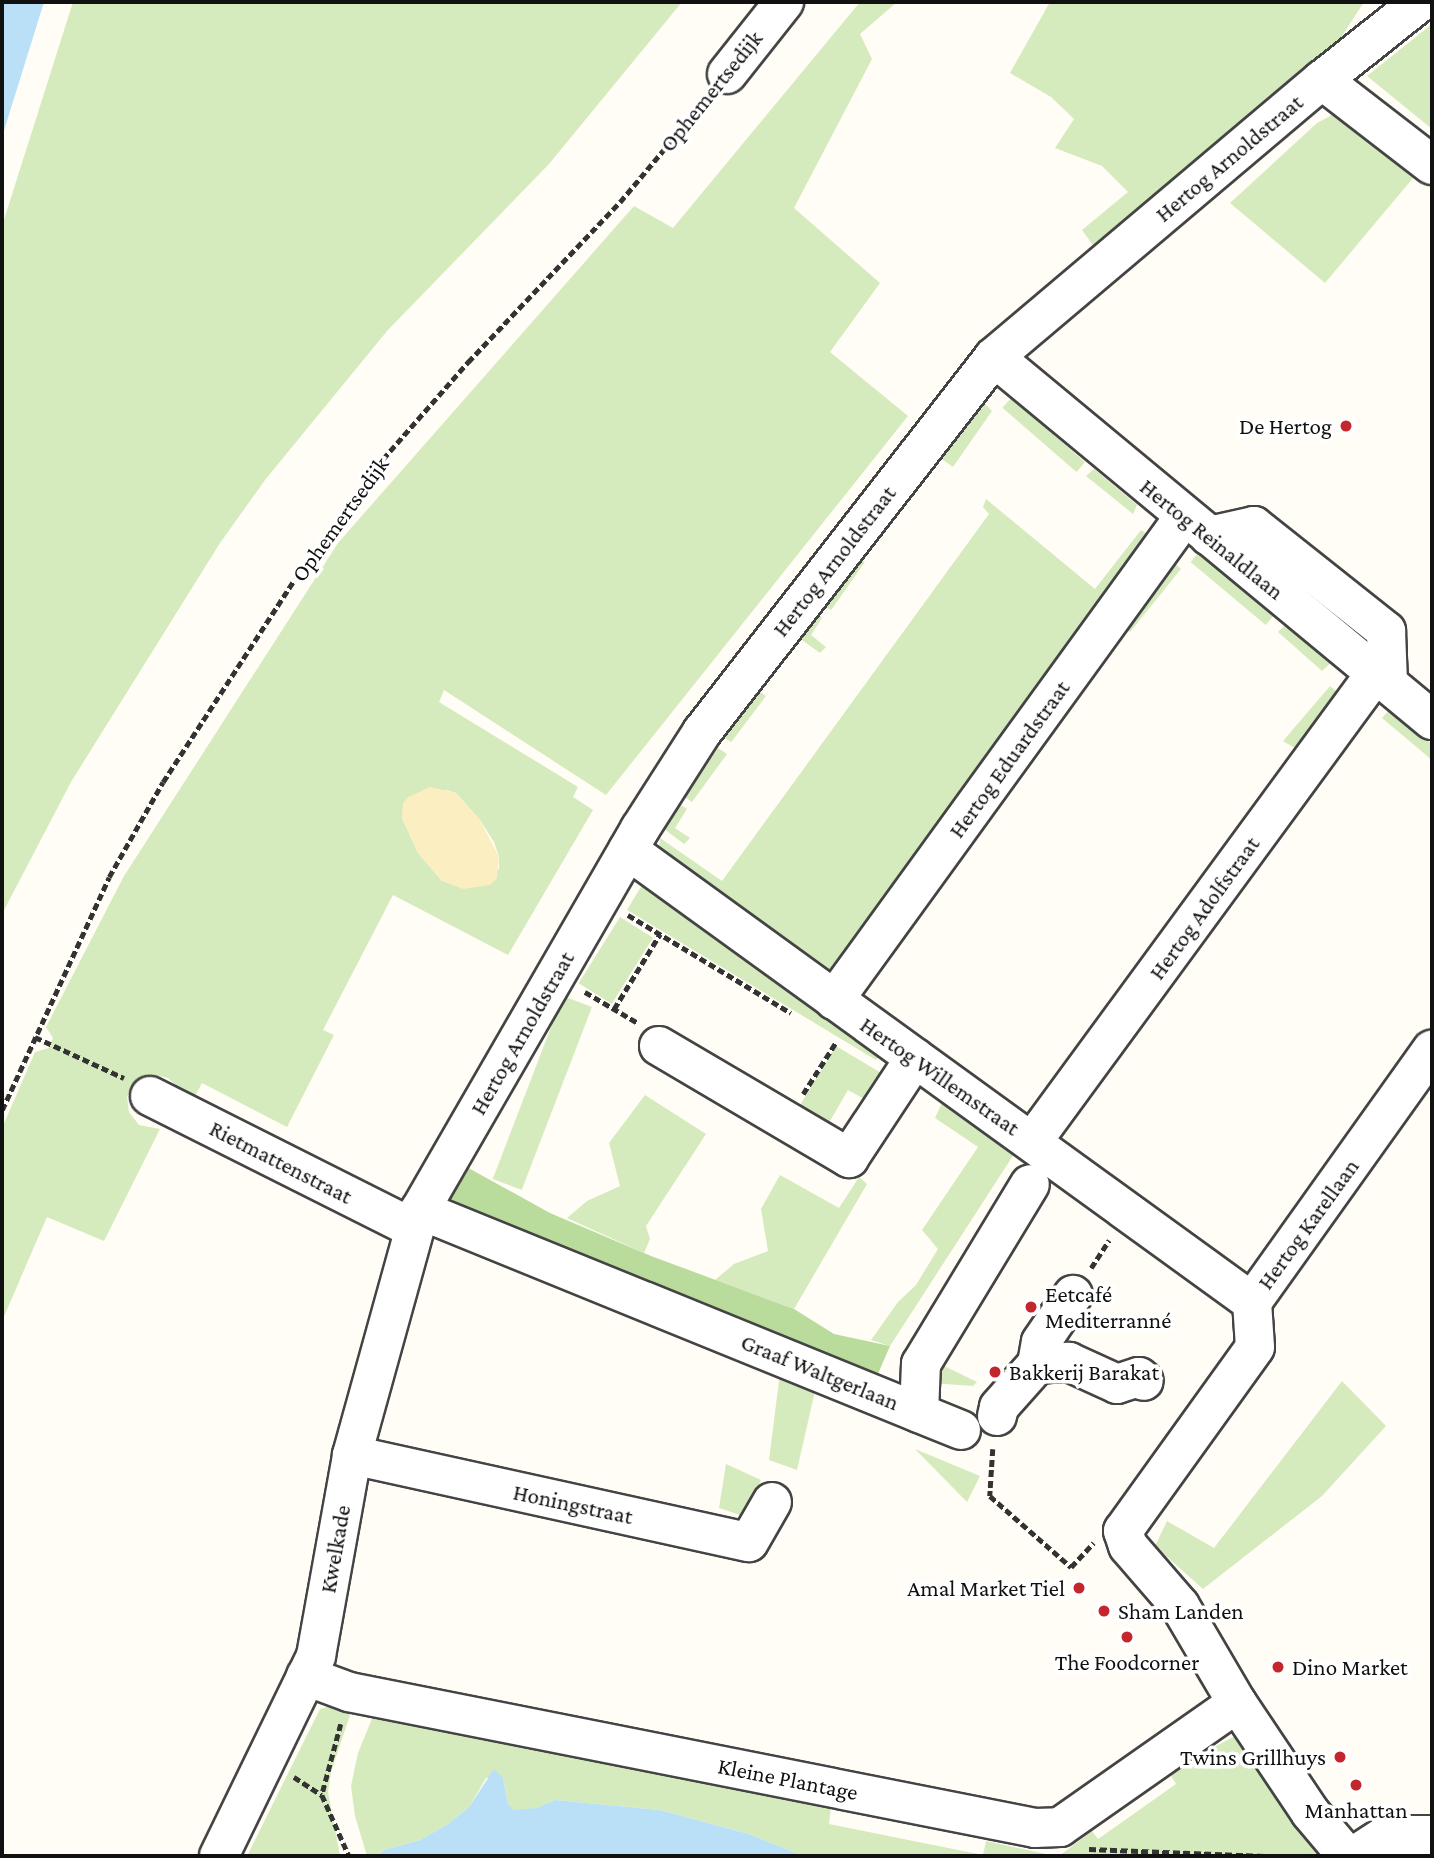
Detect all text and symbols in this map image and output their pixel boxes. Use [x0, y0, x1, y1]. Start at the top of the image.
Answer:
street label: Ophemertsedijk [654, 25, 768, 157]
street label: Hertog Arnoldstraat [1150, 88, 1308, 228]
place label: De Hertog [1239, 412, 1332, 440]
marker: De Hertog [1338, 418, 1354, 434]
street label: Ophemertsedijk [285, 451, 395, 587]
street label: Hertog Reinaldlaan [1134, 473, 1290, 605]
street label: Hertog Arnoldstraat [766, 480, 902, 642]
street label: Hertog Eduardstraat [943, 675, 1075, 843]
street label: Hertog Adolfstraat [1143, 831, 1265, 985]
street label: Hertog Arnoldstraat [464, 946, 580, 1120]
street label: Hertog Willemstraat [855, 1011, 1025, 1141]
street label: Rietmattenstraat [205, 1114, 357, 1210]
street label: Hertog Karellaan [1251, 1153, 1365, 1295]
place label: Eetcafé Mediterranné [1045, 1280, 1171, 1334]
marker: Eetcafé Mediterranné [1023, 1299, 1039, 1315]
street label: Graaf Waltgerlaan [737, 1328, 903, 1416]
place label: Bakkerij Barakat [1009, 1358, 1159, 1386]
marker: Bakkerij Barakat [987, 1364, 1003, 1380]
street label: Honingstraat [511, 1478, 635, 1530]
street label: Kwelkade [314, 1503, 356, 1595]
place label: Amal Market Tiel [907, 1574, 1065, 1602]
marker: Amal Market Tiel [1071, 1580, 1087, 1596]
place label: Sham Landen [1118, 1597, 1244, 1625]
marker: Sham Landen [1096, 1603, 1112, 1619]
marker: The Foodcorner [1119, 1629, 1135, 1645]
place label: The Foodcorner [1055, 1648, 1199, 1676]
place label: Dino Market [1292, 1653, 1408, 1681]
marker: Dino Market [1270, 1659, 1286, 1675]
place label: Twins Grillhuys [1180, 1743, 1326, 1771]
marker: Twins Grillhuys [1332, 1749, 1348, 1765]
street label: Kleine Plantage [716, 1752, 860, 1806]
marker: Manhattan [1348, 1777, 1364, 1793]
place label: Manhattan [1304, 1796, 1408, 1824]

